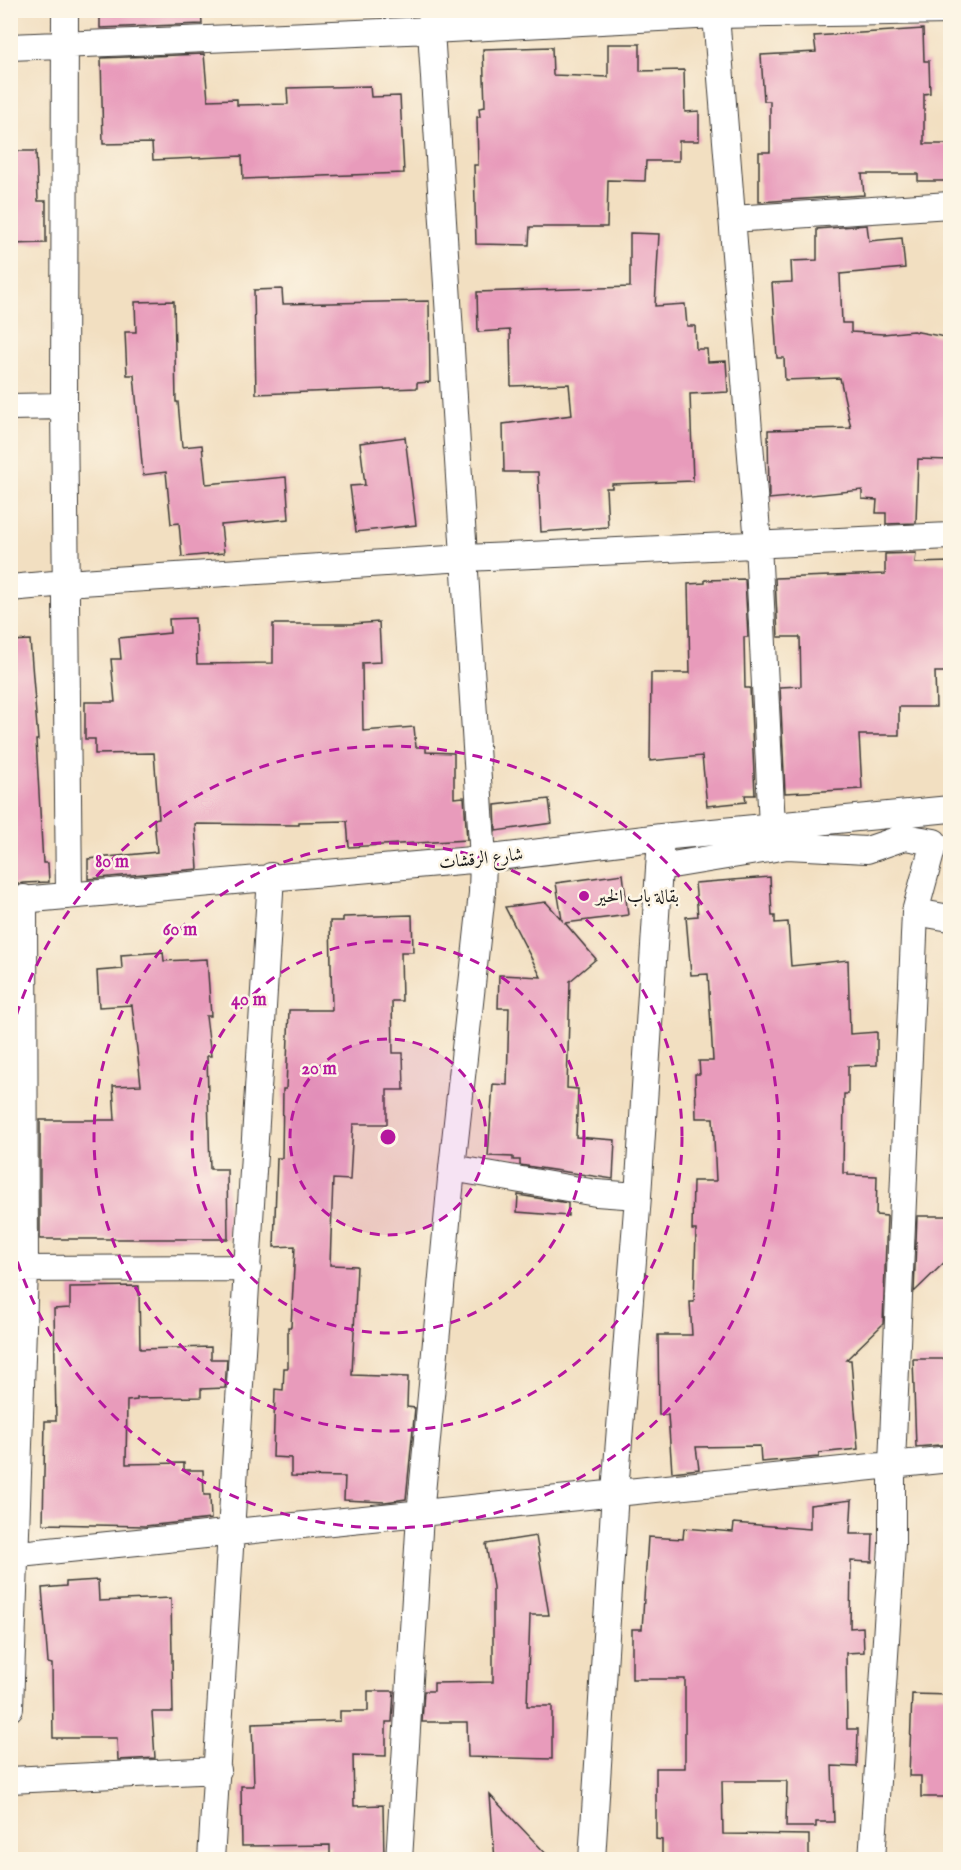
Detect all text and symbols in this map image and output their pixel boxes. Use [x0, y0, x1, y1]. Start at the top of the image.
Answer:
street label: شارع الرقشات [438, 844, 525, 877]
text: 80 m [95, 851, 129, 874]
place label: بقالة باب الخير [594, 886, 679, 909]
marker: بقالة باب الخير [577, 889, 591, 903]
text: 60 m [163, 919, 197, 942]
text: 40 m [231, 989, 267, 1012]
text: 20 m [301, 1058, 337, 1081]
centre of rings [378, 1127, 398, 1147]

